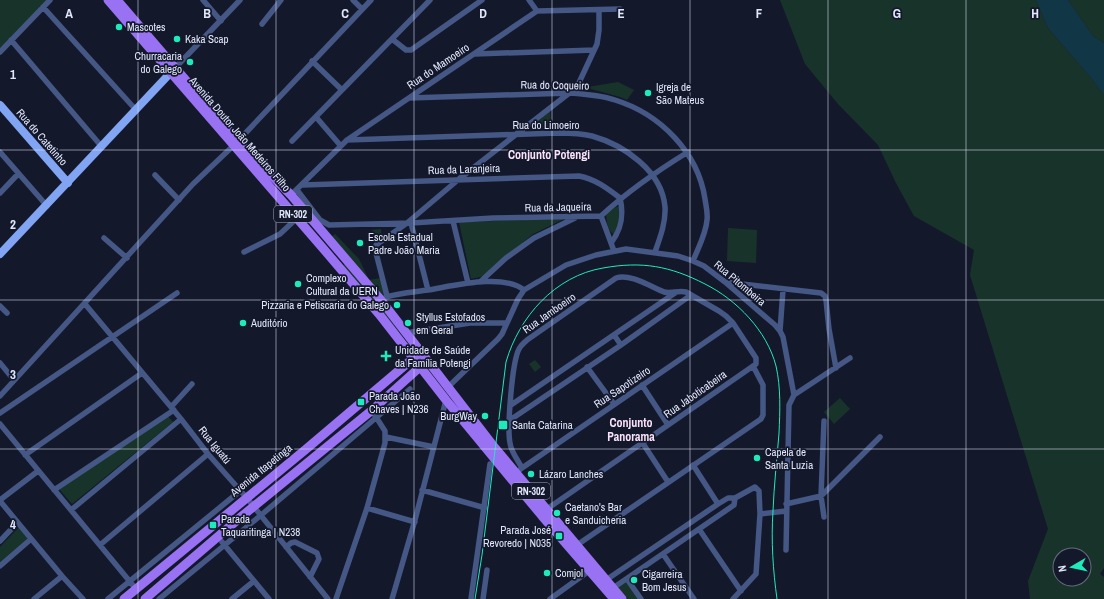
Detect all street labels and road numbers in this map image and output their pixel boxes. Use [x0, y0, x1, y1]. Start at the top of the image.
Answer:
street label: Rua do Mamoeiro [404, 40, 472, 92]
street label: Avenida Doutor João Medeiros Filho [186, 73, 294, 194]
street label: Rua do Coqueiro [521, 77, 589, 93]
street label: Rua do Catetinho [14, 106, 70, 168]
street label: Rua do Limoeiro [512, 118, 580, 132]
street label: Rua da Laranjeira [428, 161, 500, 177]
street label: Rua da Jaqueira [525, 199, 591, 215]
road number: RN-302 [274, 206, 312, 222]
street label: Rua Pitombeira [711, 257, 769, 309]
street label: Rua Jamboeiro [520, 290, 578, 336]
street label: Rua Sapotizeiro [591, 363, 653, 411]
street label: Rua Jaboticabeira [661, 367, 729, 421]
street label: Rua Iguatú [196, 423, 234, 467]
street label: Avenida Itapetinga [226, 441, 295, 500]
road number: RN-302 [512, 483, 550, 499]

